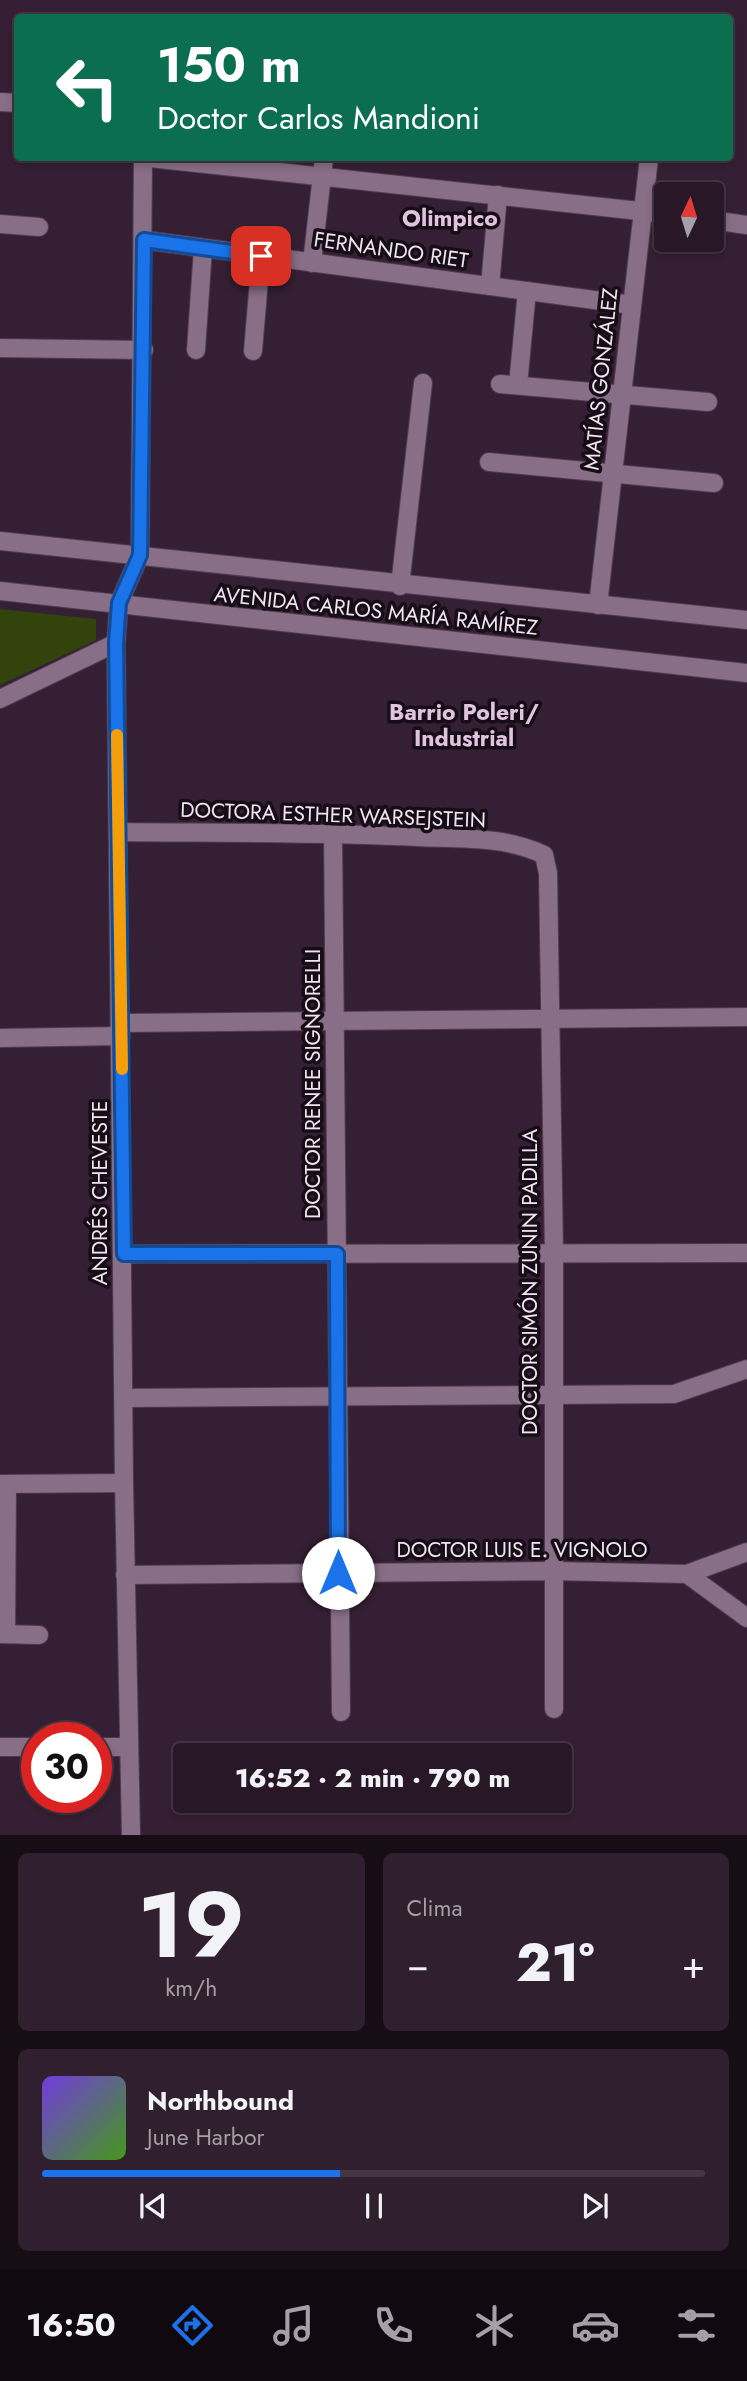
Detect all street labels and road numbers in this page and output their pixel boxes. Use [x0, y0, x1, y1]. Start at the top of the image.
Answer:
street label: FERNANDO RIET [312, 224, 470, 276]
street label: MATÍAS GONZÁLEZ [577, 286, 626, 472]
street label: AVENIDA CARLOS MARÍA RAMÍREZ [212, 579, 540, 643]
street label: DOCTORA ESTHER WARSEJSTEIN [180, 795, 486, 835]
street label: DOCTOR RENEE SIGNORELLI [298, 949, 328, 1219]
street label: ANDRÉS CHEVESTE [85, 1101, 115, 1285]
street label: DOCTOR SIMÓN ZUNIN PADILLA [515, 1129, 545, 1435]
street label: DOCTOR LUIS E. VIGNOLO [396, 1535, 648, 1565]

